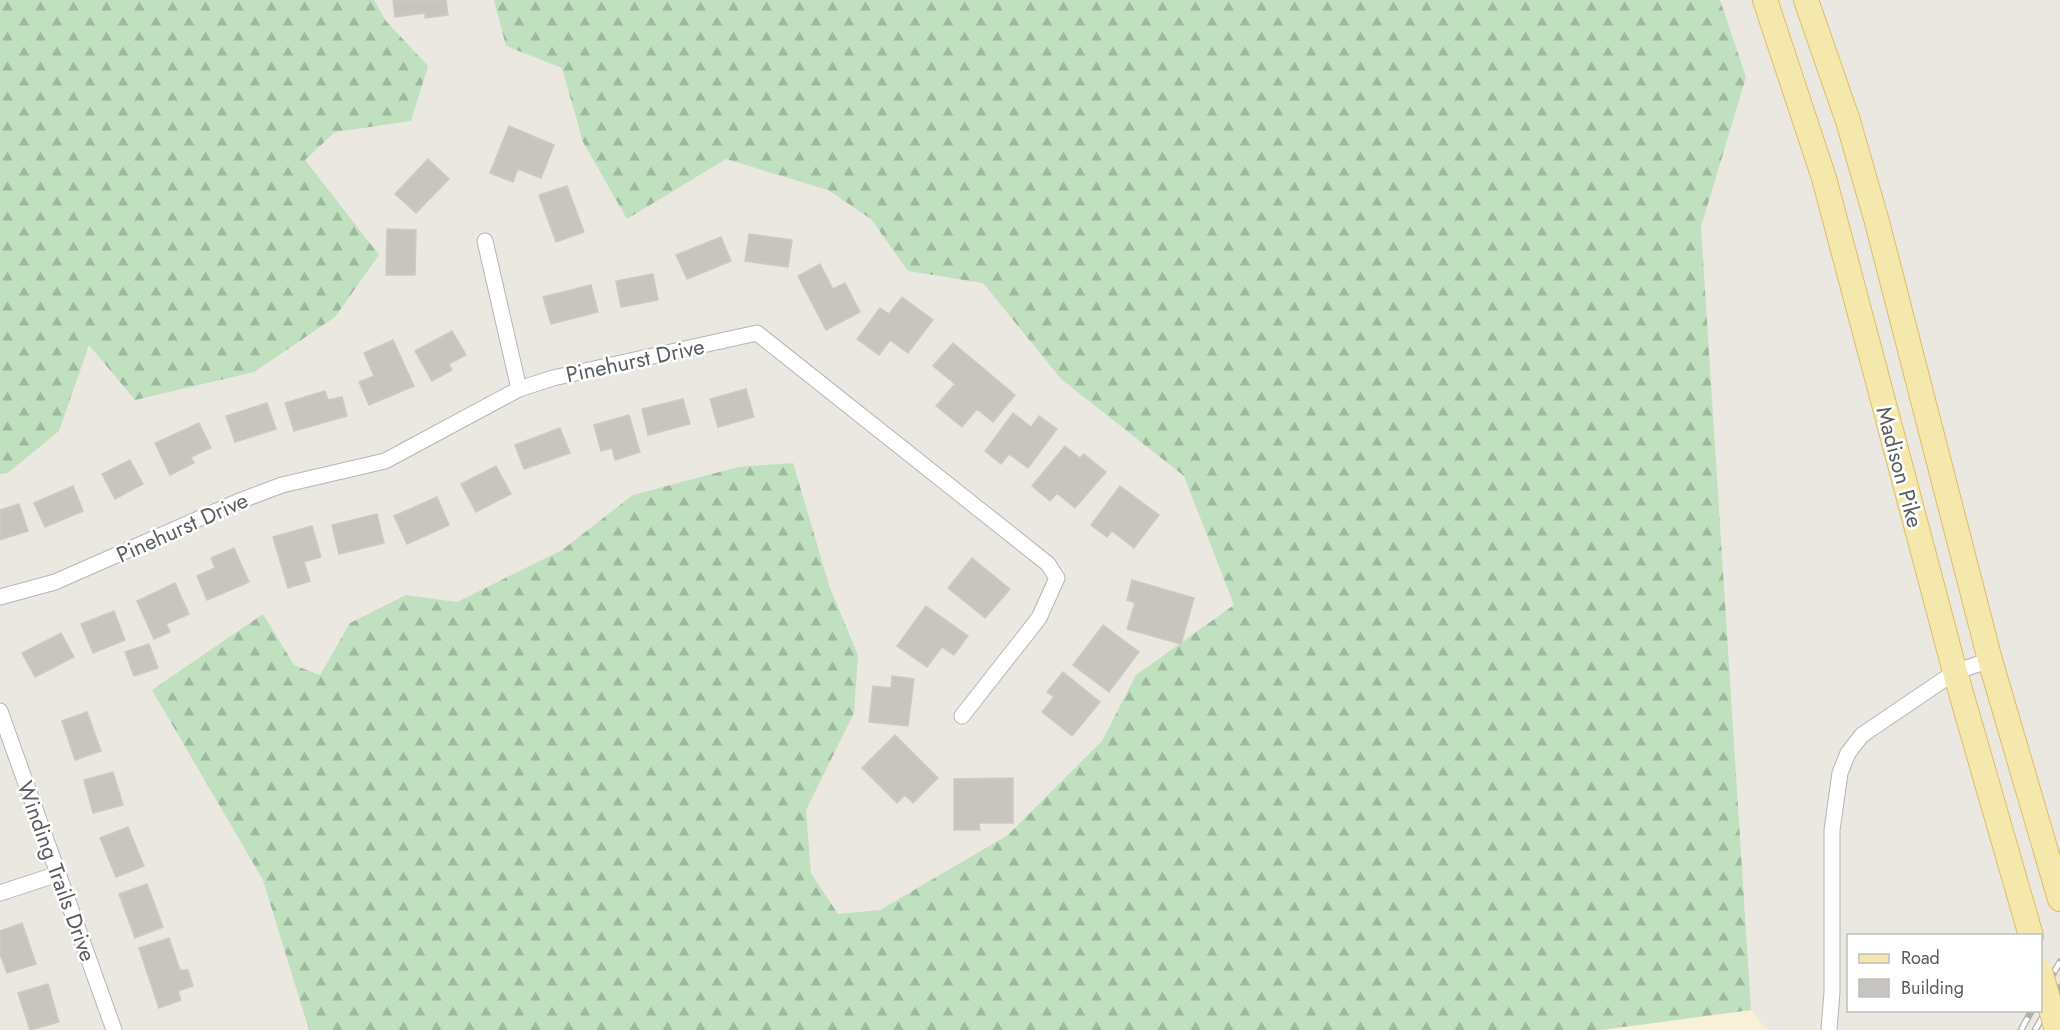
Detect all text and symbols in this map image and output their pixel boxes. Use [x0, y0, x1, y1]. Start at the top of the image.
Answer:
street label: Pinehurst Drive [563, 330, 707, 390]
street label: Madison Pike [1868, 403, 1932, 531]
street label: Pinehurst Drive [111, 484, 253, 570]
street label: Winding Trails Drive [10, 776, 104, 966]
legend [1847, 934, 2042, 1012]
text: Road [1901, 945, 1940, 971]
text: Building [1901, 975, 1964, 1001]

